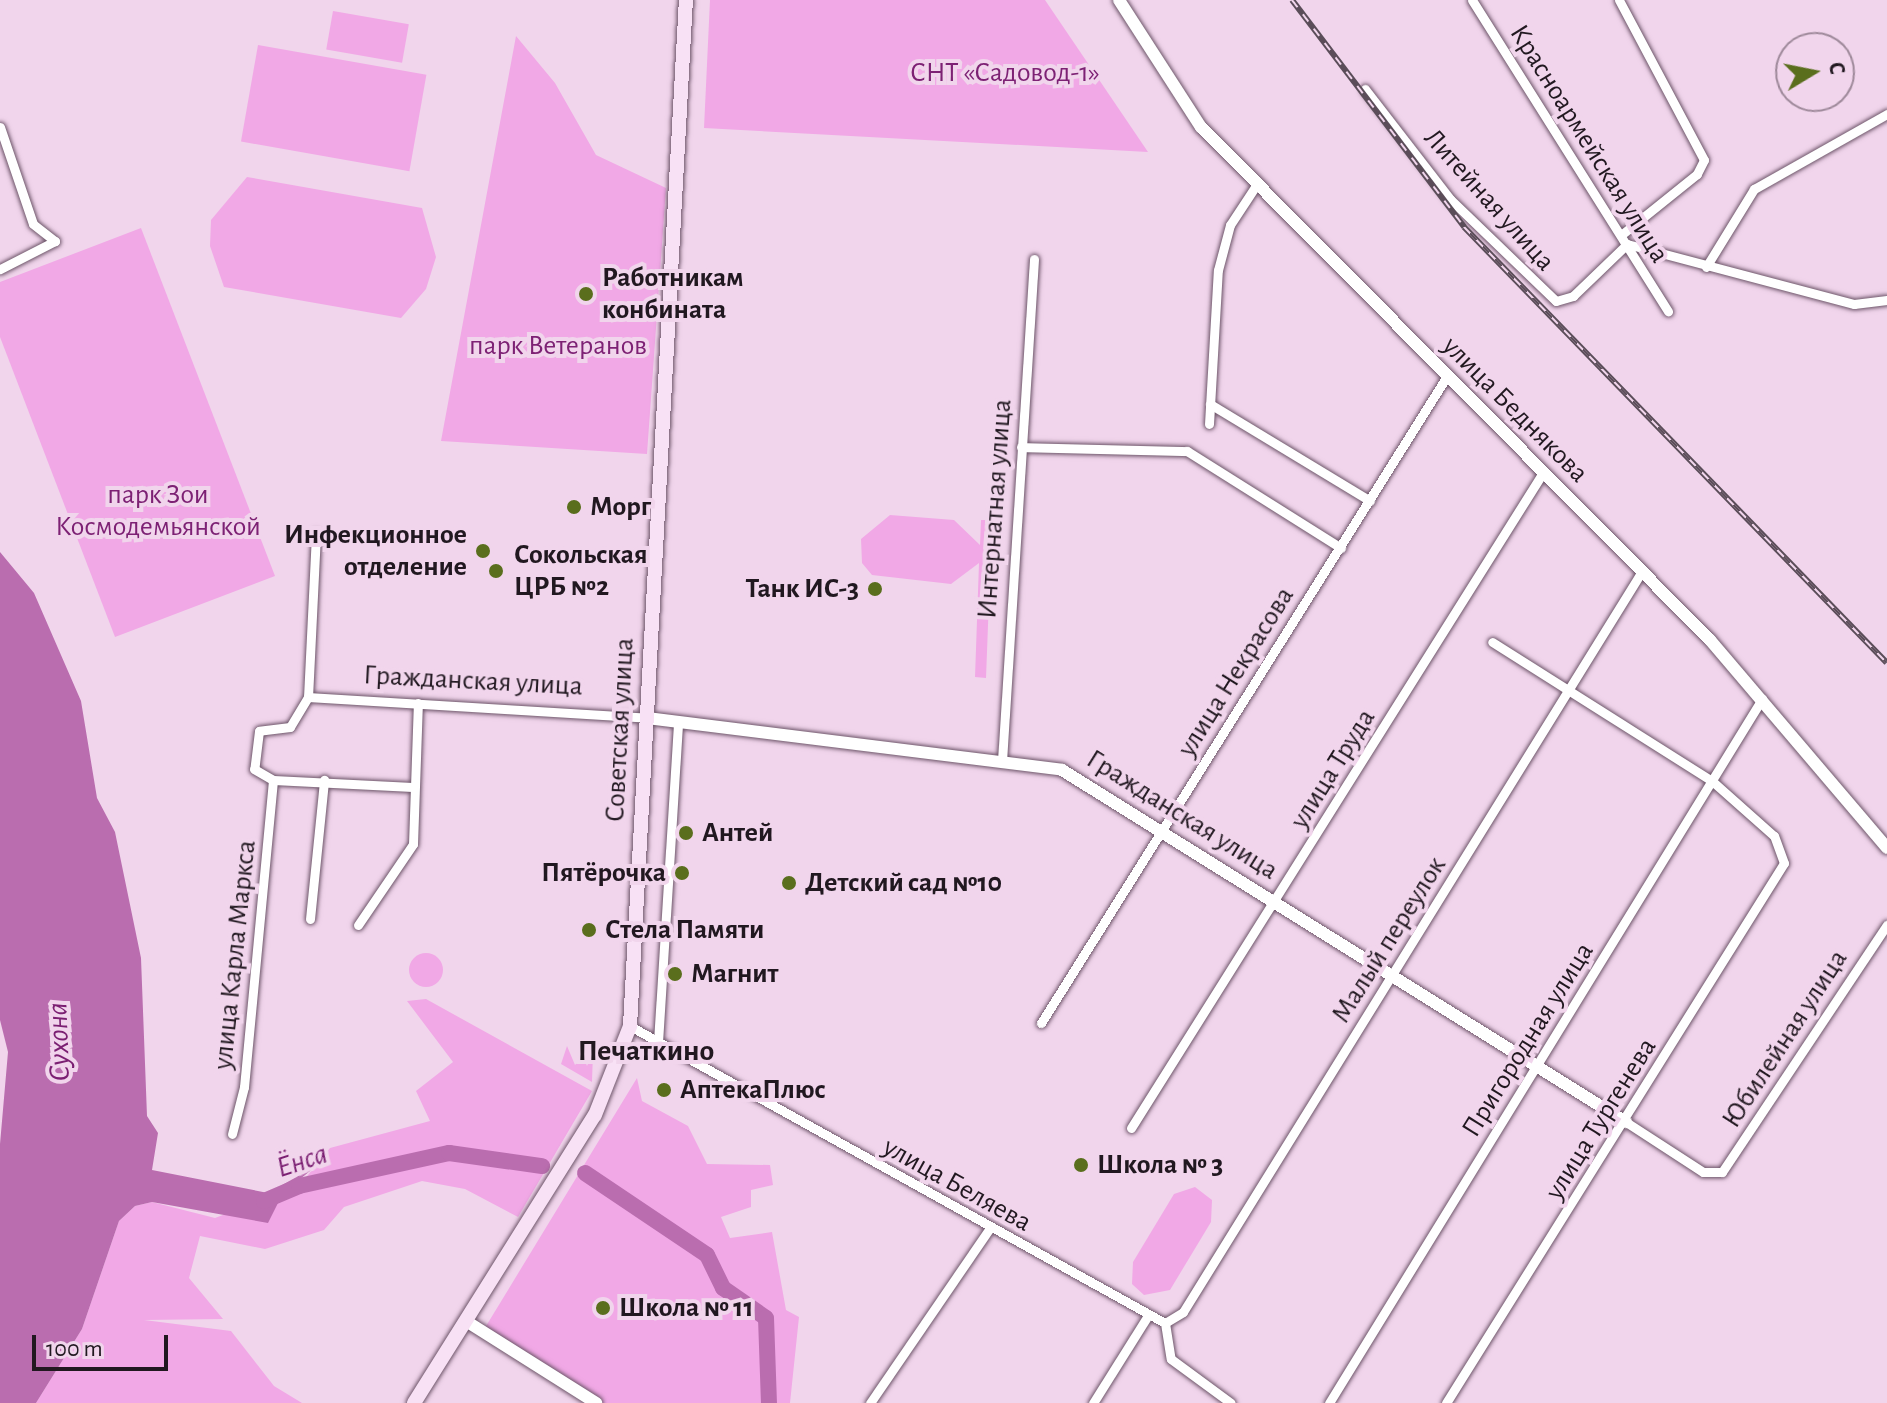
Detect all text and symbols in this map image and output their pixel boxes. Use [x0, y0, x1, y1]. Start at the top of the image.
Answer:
street label: Красноармейская улица [1502, 19, 1676, 269]
north arrow [1775, 32, 1855, 112]
park label: СНТ «Садовод-1» [910, 56, 1100, 90]
text: С [1825, 60, 1849, 76]
street label: Литейная улица [1416, 122, 1562, 278]
place label: Работникам конбината [602, 261, 744, 327]
marker: Работникам конбината [577, 285, 595, 303]
park label: парк Ветеранов [469, 329, 647, 363]
street label: улица Беднякова [1435, 330, 1595, 490]
street label: Интернатная улица [971, 398, 1019, 620]
park label: парк Зои Космодемьянской [55, 478, 261, 544]
place label: Морг [590, 490, 651, 524]
marker: Морг [565, 498, 583, 516]
place label: Инфекционное отделение [284, 518, 467, 584]
place label: Сокольская ЦРБ №2 [514, 538, 648, 604]
marker: Инфекционное отделение [474, 542, 492, 560]
marker: Сокольская ЦРБ №2 [485, 560, 507, 582]
place label: Танк ИС-3 [745, 572, 859, 606]
marker: Танк ИС-3 [866, 580, 884, 598]
street label: улица Некрасова [1170, 581, 1302, 763]
street label: Советская улица [598, 637, 642, 823]
street label: Гражданская улица [363, 658, 583, 704]
street label: улица Труда [1283, 703, 1383, 835]
street label: Гражданская улица [1080, 743, 1284, 887]
place label: Антей [702, 816, 773, 850]
marker: Антей [677, 824, 695, 842]
street label: улица Карла Маркса [206, 839, 264, 1071]
street label: Малый переулок [1324, 851, 1454, 1029]
place label: Пятёрочка [541, 856, 666, 890]
marker: Пятёрочка [673, 864, 691, 882]
place label: Детский сад №10 [805, 866, 1002, 900]
marker: Детский сад №10 [780, 874, 798, 892]
place label: Стела Памяти [605, 913, 764, 947]
marker: Стела Памяти [580, 921, 598, 939]
street label: Пригородная улица [1455, 937, 1601, 1143]
street label: Юбилейная улица [1715, 944, 1855, 1134]
place label: Магнит [691, 957, 778, 991]
marker: Магнит [666, 965, 684, 983]
water label: Сухона [40, 1002, 78, 1082]
street label: улица Тургенева [1538, 1032, 1664, 1206]
district label: Печаткино [578, 1033, 714, 1069]
place label: АптекаПлюс [680, 1073, 826, 1107]
marker: АптекаПлюс [655, 1081, 673, 1099]
street label: улица Беляева [877, 1130, 1037, 1240]
water label: Ёнса [272, 1136, 332, 1186]
place label: Школа № 3 [1097, 1148, 1223, 1182]
marker: Школа № 3 [1072, 1156, 1090, 1174]
place label: Школа № 11 [619, 1291, 753, 1325]
marker: Школа № 11 [594, 1299, 612, 1317]
scale bar [36, 1319, 172, 1369]
text: 100 m [46, 1337, 103, 1361]

